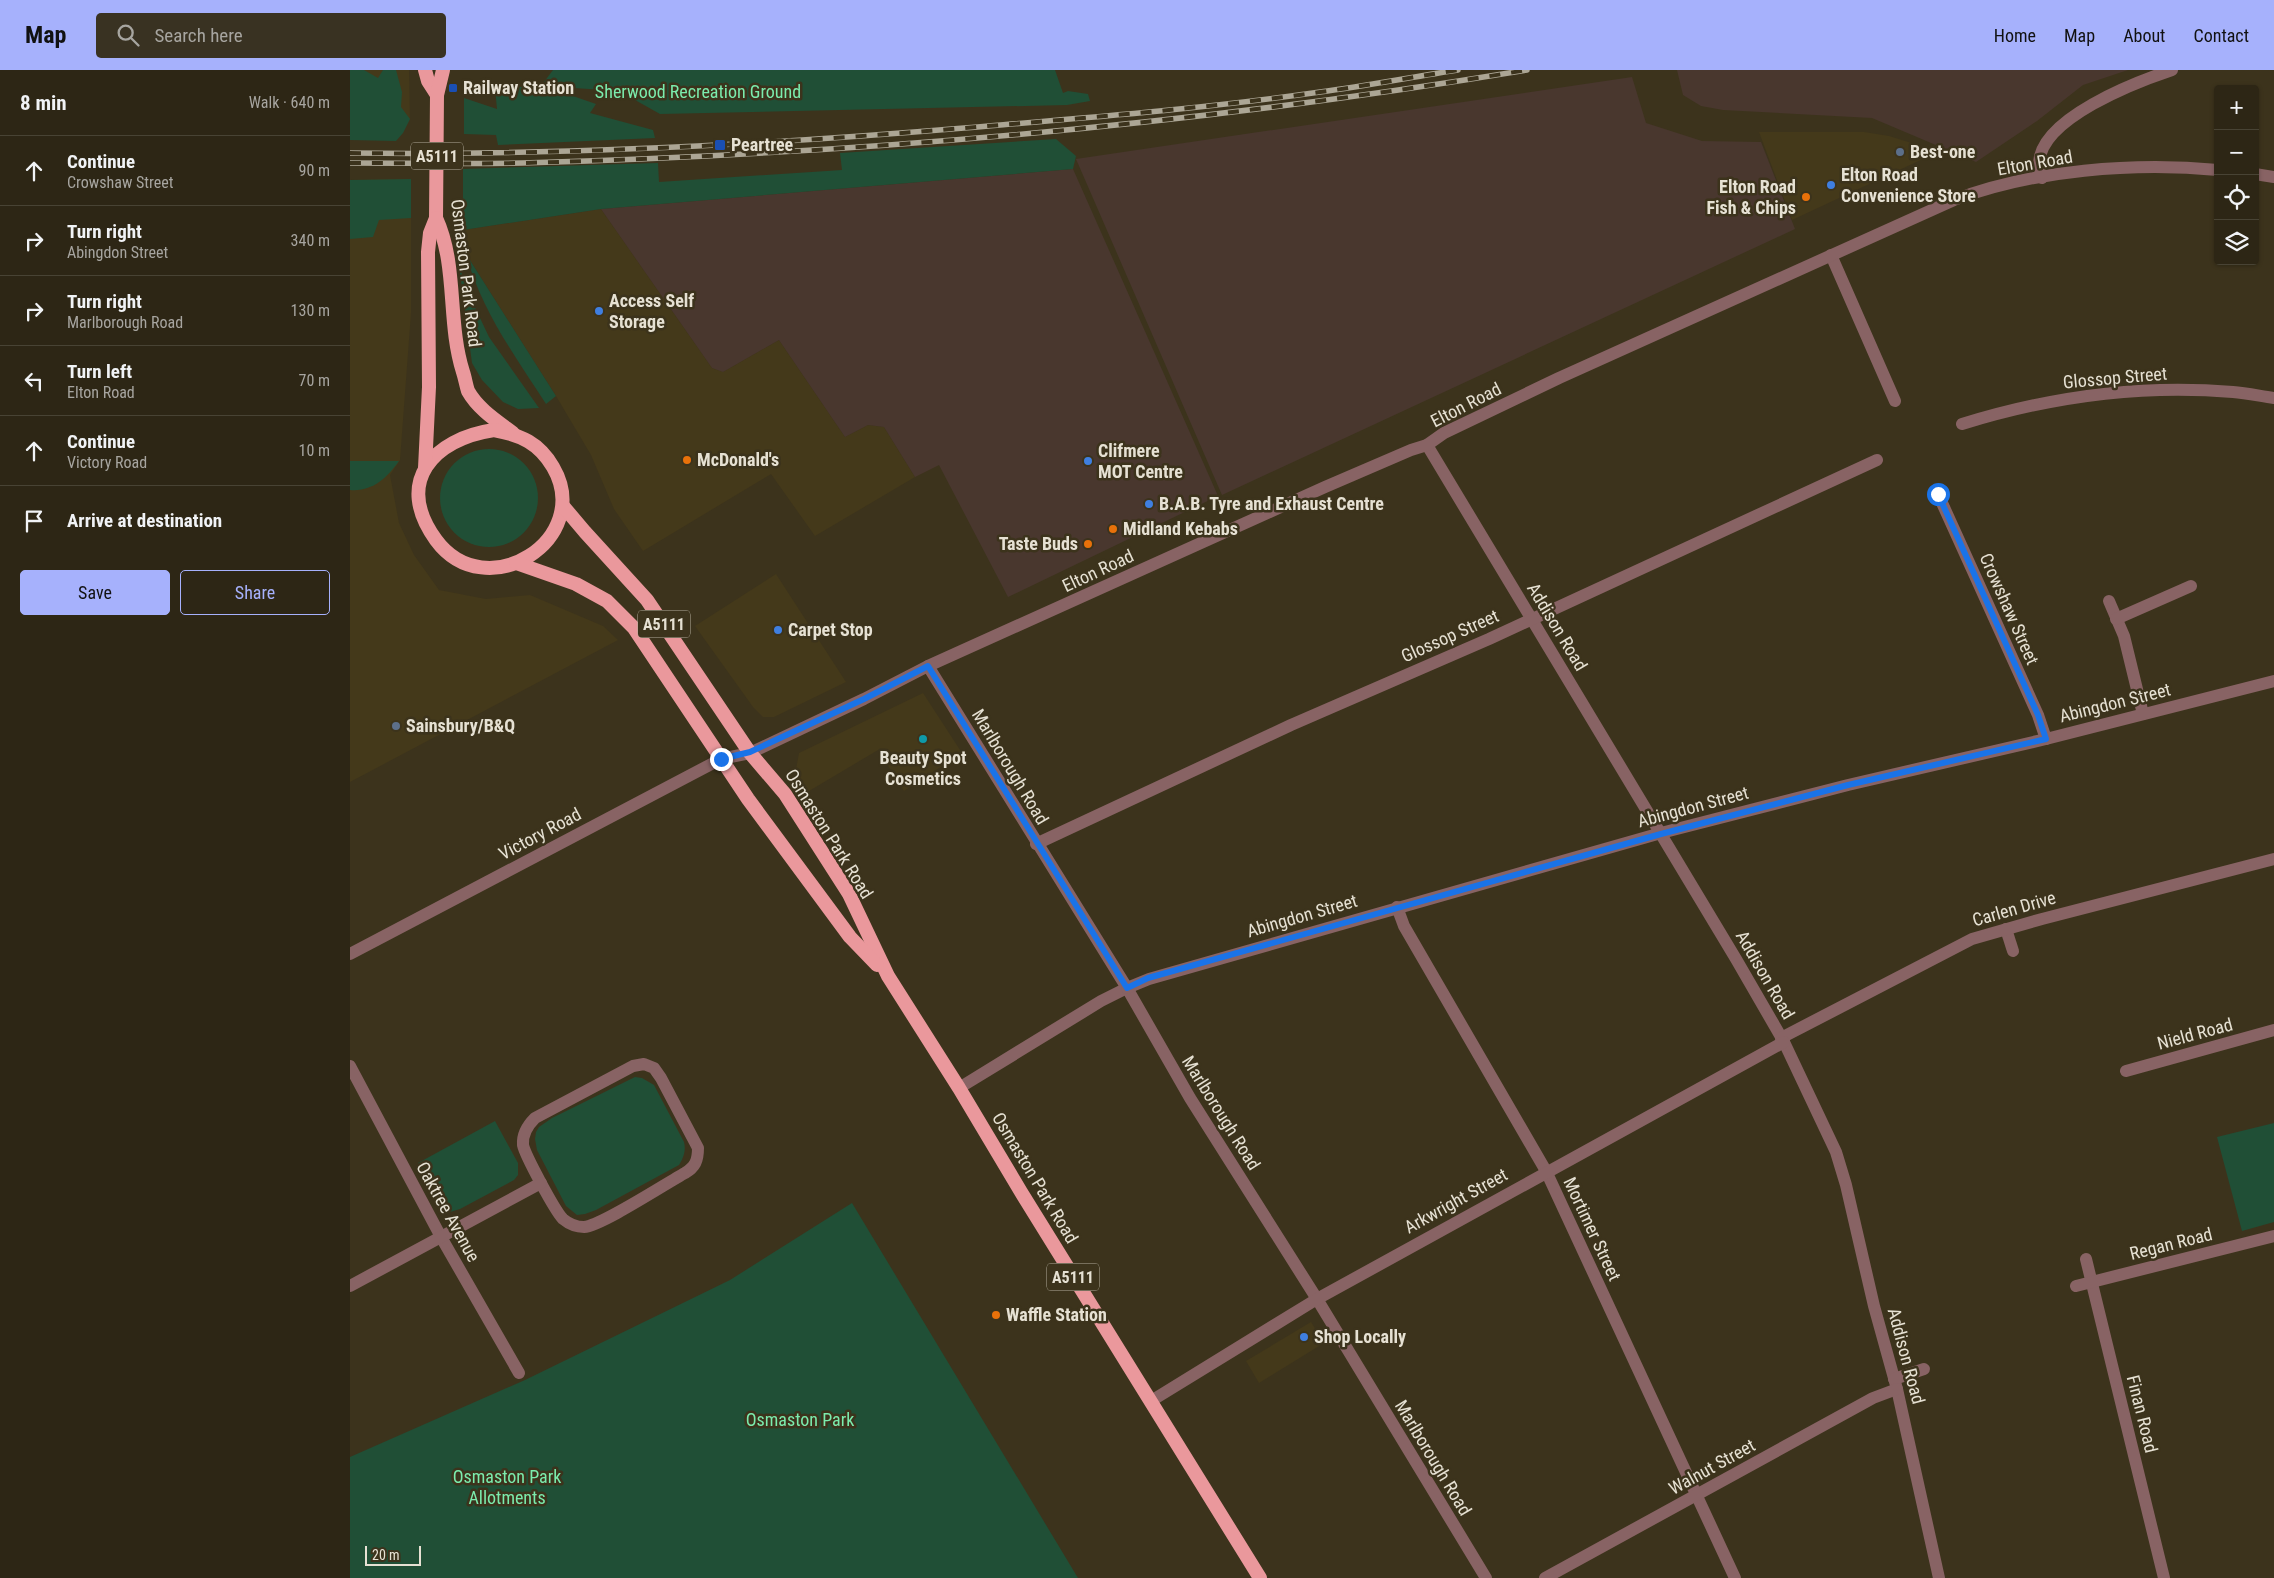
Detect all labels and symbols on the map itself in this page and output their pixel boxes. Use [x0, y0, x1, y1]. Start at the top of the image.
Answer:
place label: Railway Station [463, 77, 574, 98]
park label: Sherwood Recreation Ground [595, 81, 801, 102]
marker: Railway Station [447, 82, 459, 94]
place label: Peartree [731, 134, 794, 155]
marker: Peartree [713, 138, 727, 152]
place label: Best-one [1910, 141, 1976, 162]
road number: A5111 [411, 142, 463, 170]
marker: Best-one [1894, 146, 1906, 158]
street label: Elton Road [1996, 146, 2074, 179]
place label: Elton Road Convenience Store [1841, 164, 1976, 206]
place label: Elton Road Fish & Chips [1706, 176, 1796, 218]
marker: Elton Road Convenience Store [1825, 179, 1837, 191]
marker: Elton Road Fish & Chips [1800, 191, 1812, 203]
street label: Osmaston Park Road [447, 198, 486, 348]
place label: Access Self Storage [609, 290, 694, 332]
marker: Access Self Storage [593, 305, 605, 317]
street label: Glossop Street [2062, 362, 2168, 393]
street label: Elton Road [1427, 378, 1505, 431]
place label: Clifmere MOT Centre [1098, 440, 1183, 482]
place label: McDonald's [697, 449, 779, 470]
marker: McDonald's [681, 454, 693, 466]
marker: Clifmere MOT Centre [1082, 455, 1094, 467]
route start [1927, 483, 1950, 506]
place label: B.A.B. Tyre and Exhaust Centre [1159, 493, 1384, 514]
marker: B.A.B. Tyre and Exhaust Centre [1143, 498, 1155, 510]
place label: Midland Kebabs [1123, 518, 1238, 539]
marker: Midland Kebabs [1107, 523, 1119, 535]
place label: Taste Buds [999, 533, 1078, 554]
marker: Taste Buds [1082, 538, 1094, 550]
street label: Elton Road [1059, 545, 1137, 596]
street label: Crowshaw Street [1976, 550, 2043, 668]
street label: Addison Road [1523, 579, 1592, 674]
street label: Glossop Street [1398, 605, 1502, 666]
road number: A5111 [638, 610, 690, 638]
place label: Carpet Stop [788, 619, 873, 640]
marker: Carpet Stop [772, 624, 784, 636]
street label: Abingdon Street [2057, 679, 2173, 726]
street label: Marlborough Road [968, 705, 1053, 828]
place label: Sainsbury/B&Q [406, 715, 515, 736]
marker: Sainsbury/B&Q [390, 720, 402, 732]
marker: Beauty Spot Cosmetics [917, 733, 929, 745]
place label: Beauty Spot Cosmetics [880, 747, 967, 789]
route end [710, 748, 733, 771]
street label: Osmaston Park Road [781, 765, 878, 902]
street label: Abingdon Street [1635, 782, 1751, 831]
street label: Victory Road [495, 803, 584, 864]
street label: Carlen Drive [1970, 887, 2058, 930]
street label: Abingdon Street [1244, 890, 1360, 941]
street label: Addison Road [1732, 927, 1799, 1023]
street label: Nield Road [2155, 1013, 2235, 1054]
street label: Marlborough Road [1178, 1052, 1265, 1174]
street label: Osmaston Park Road [988, 1109, 1083, 1247]
street label: Oaktree Avenue [412, 1158, 485, 1265]
street label: Arkwright Street [1401, 1164, 1511, 1238]
street label: Mortimer Street [1559, 1174, 1626, 1284]
street label: Regan Road [2127, 1223, 2214, 1264]
road number: A5111 [1047, 1264, 1099, 1290]
place label: Waffle Station [1006, 1304, 1107, 1325]
street label: Addison Road [1884, 1306, 1929, 1406]
marker: Waffle Station [990, 1309, 1002, 1321]
place label: Shop Locally [1314, 1326, 1406, 1347]
marker: Shop Locally [1298, 1331, 1310, 1343]
street label: Finan Road [2123, 1373, 2162, 1455]
street label: Marlborough Road [1391, 1396, 1476, 1519]
park label: Osmaston Park [746, 1409, 854, 1430]
street label: Walnut Street [1665, 1434, 1758, 1499]
park label: Osmaston Park Allotments [453, 1466, 561, 1508]
scale bar [365, 1543, 421, 1566]

